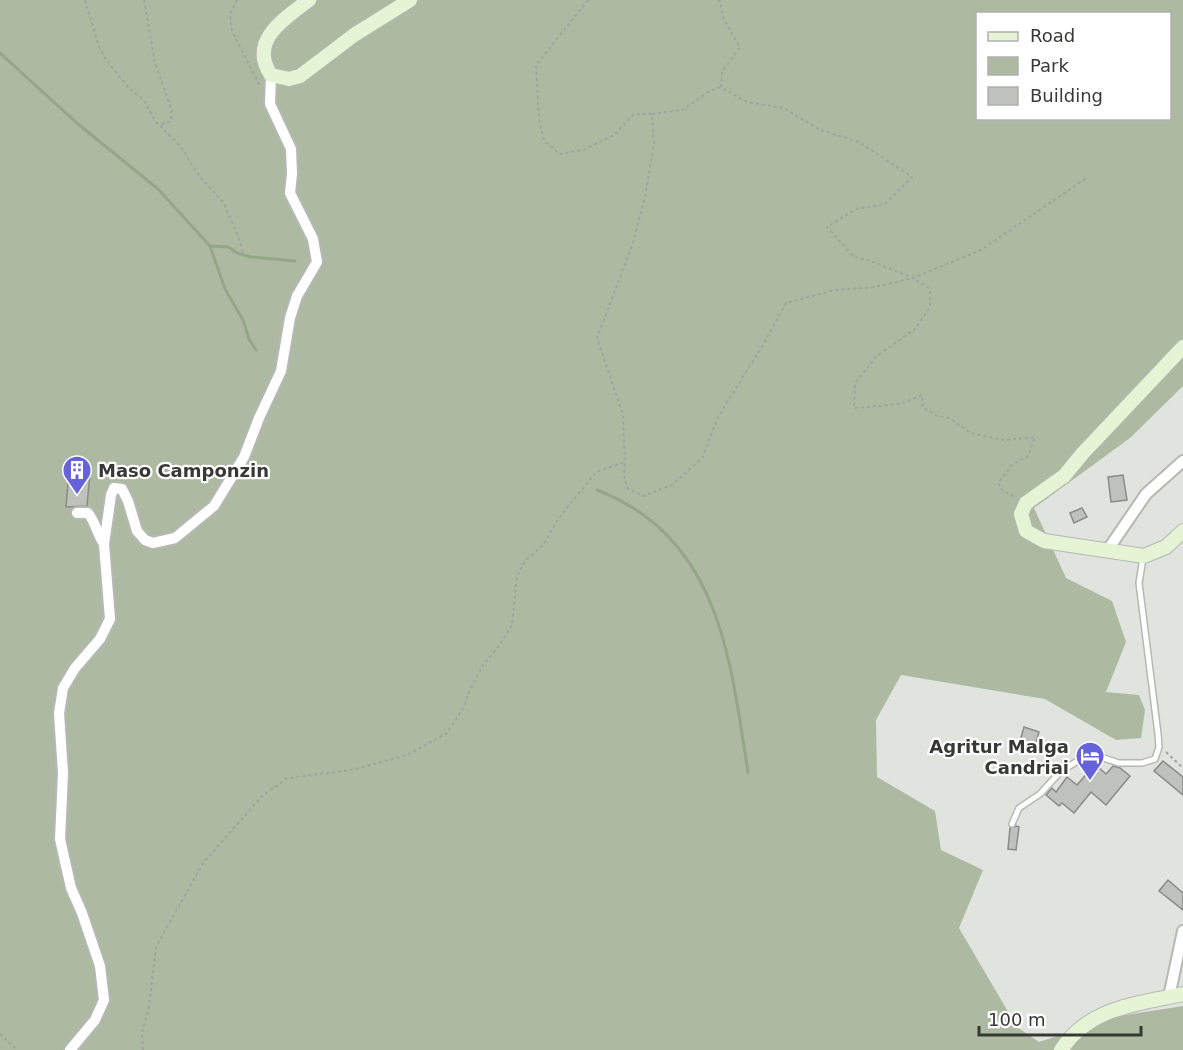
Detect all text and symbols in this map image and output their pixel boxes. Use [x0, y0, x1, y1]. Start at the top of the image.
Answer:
legend [976, 12, 1171, 120]
text: Road [1030, 25, 1075, 46]
text: Park [1030, 55, 1069, 76]
text: Building [1030, 85, 1103, 106]
building icon: Maso Camponzin [61, 454, 93, 496]
place label: Maso Camponzin [98, 460, 269, 481]
place label: Agritur Malga Candriai [929, 736, 1069, 778]
hotel icon: Agritur Malga Candriai [1074, 740, 1106, 782]
scale bar [979, 999, 1141, 1037]
text: 100 m [988, 1009, 1046, 1030]

